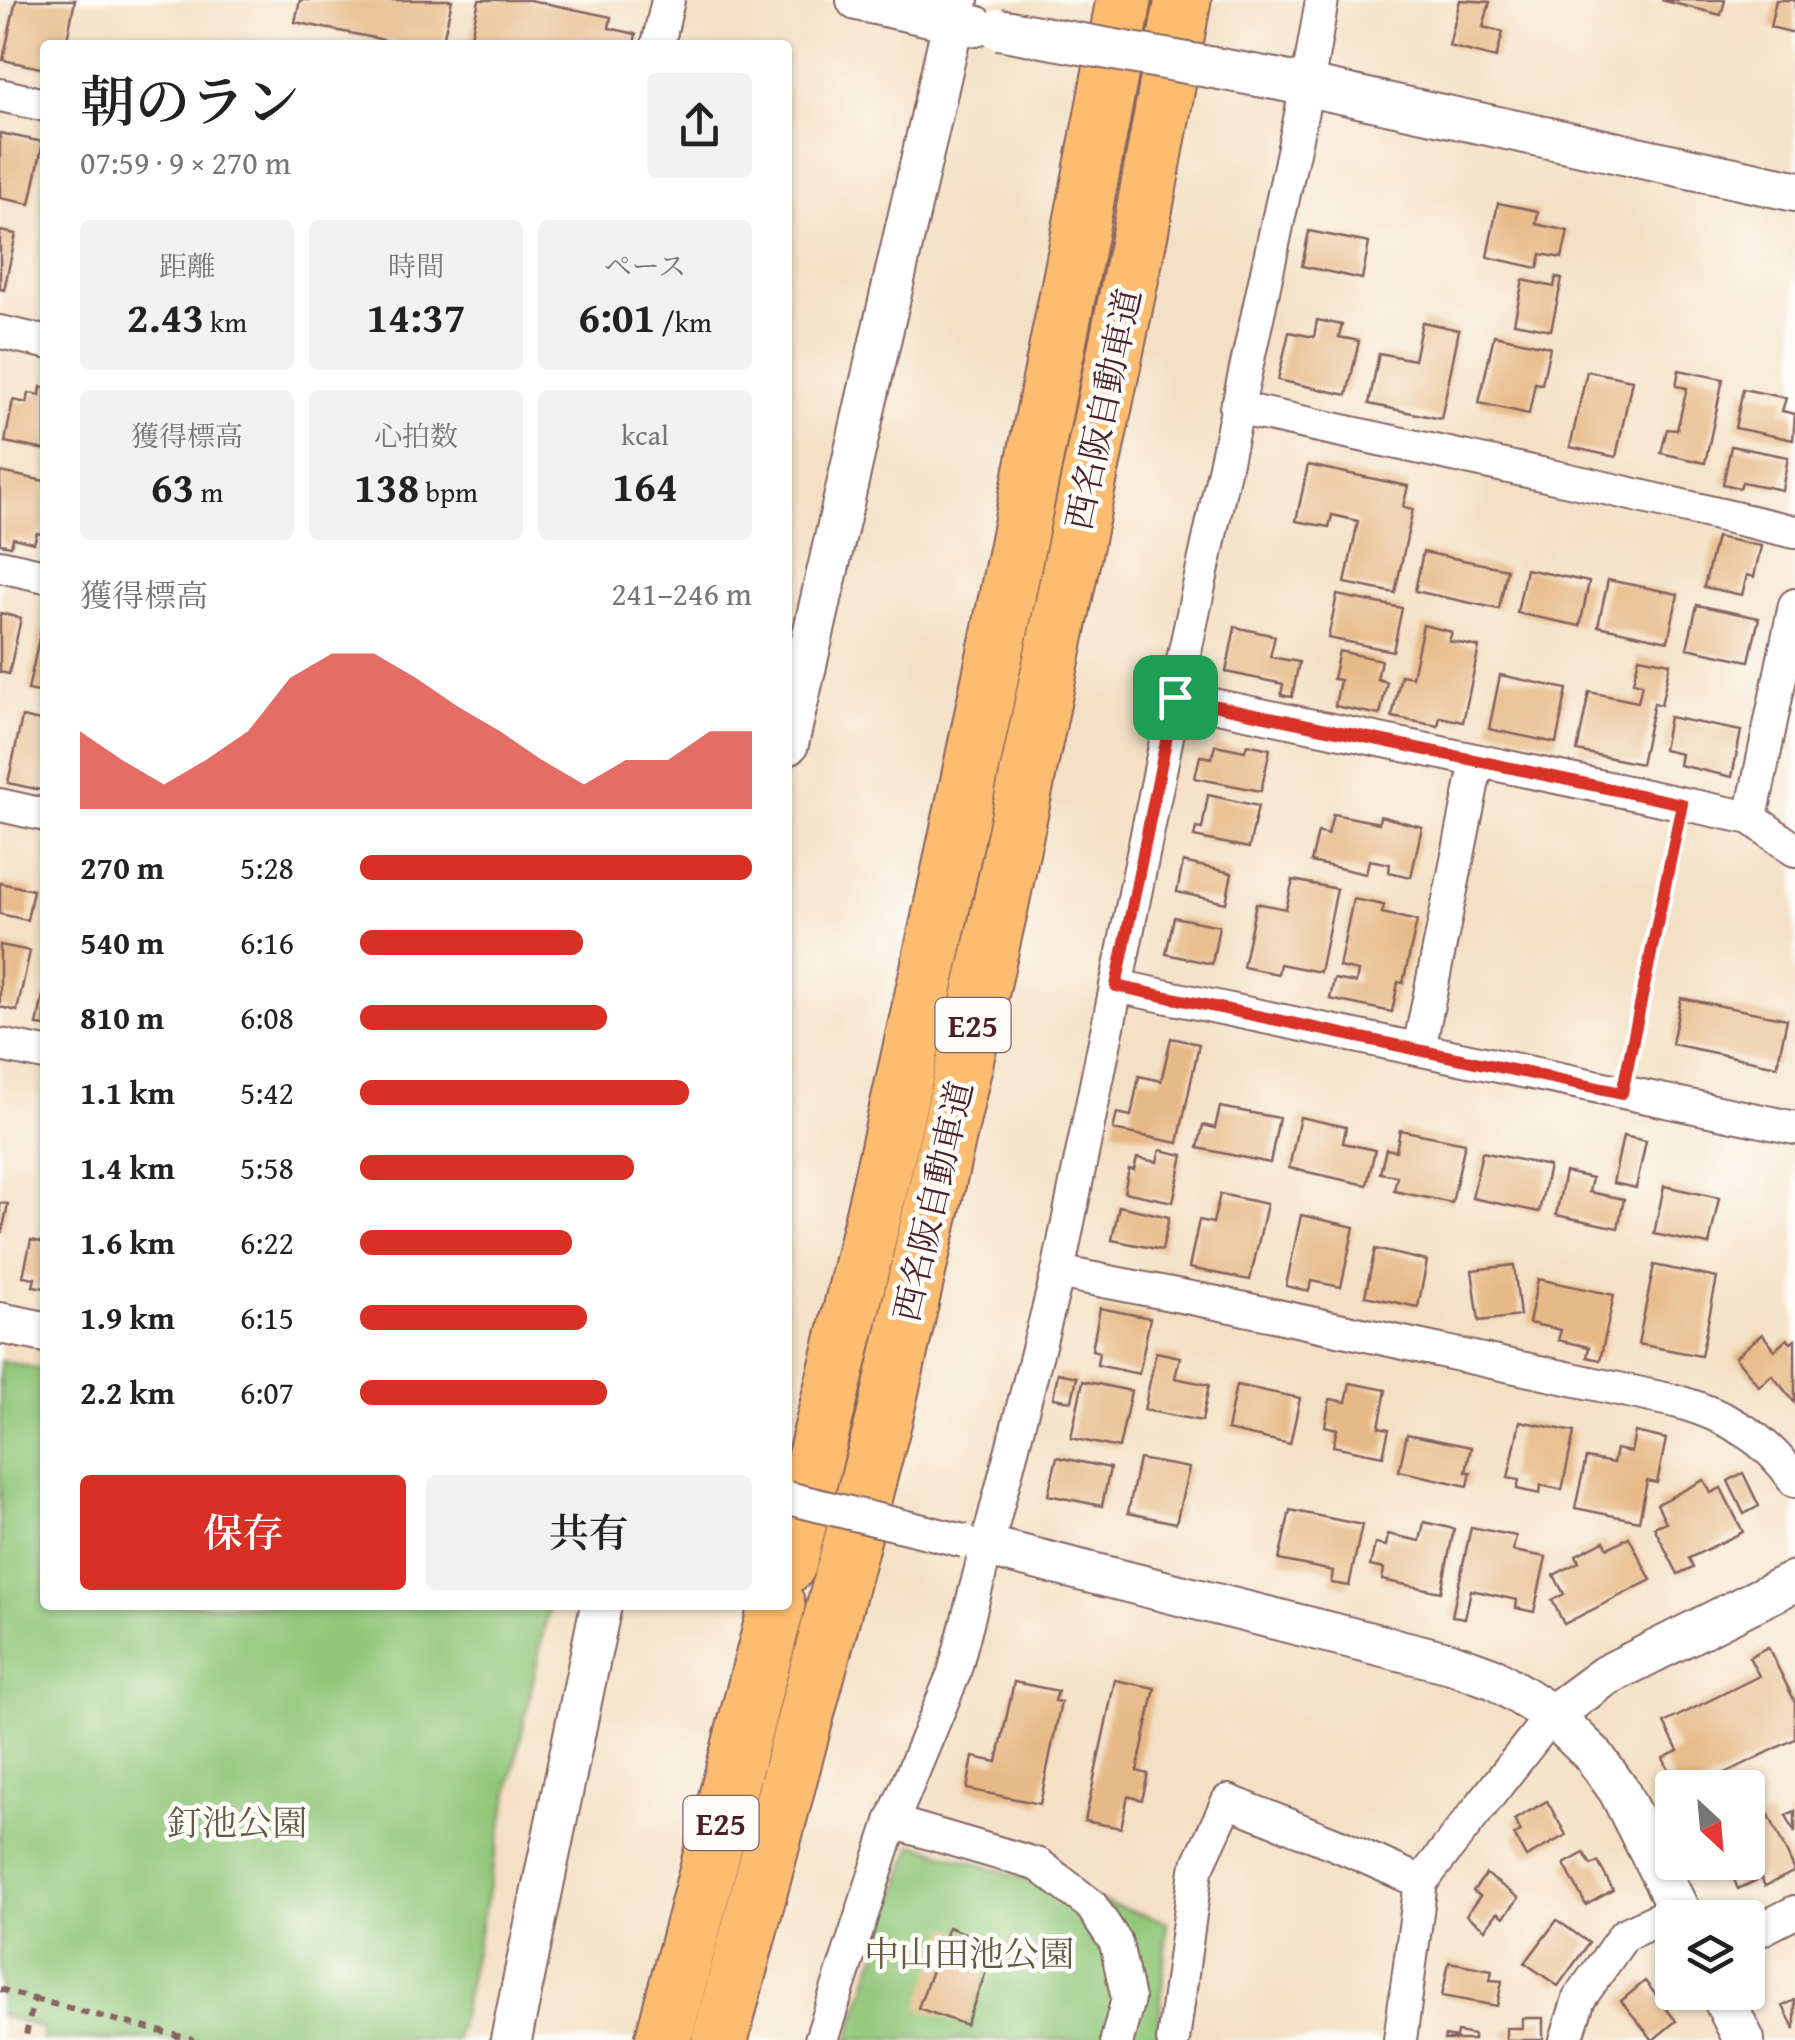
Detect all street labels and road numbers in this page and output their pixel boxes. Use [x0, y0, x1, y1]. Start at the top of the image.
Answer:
street label: 西名阪自動車道 [1053, 284, 1153, 534]
road number: E25 [936, 998, 1010, 1052]
street label: 西名阪自動車道 [881, 1076, 985, 1326]
road number: E25 [684, 1796, 758, 1850]

